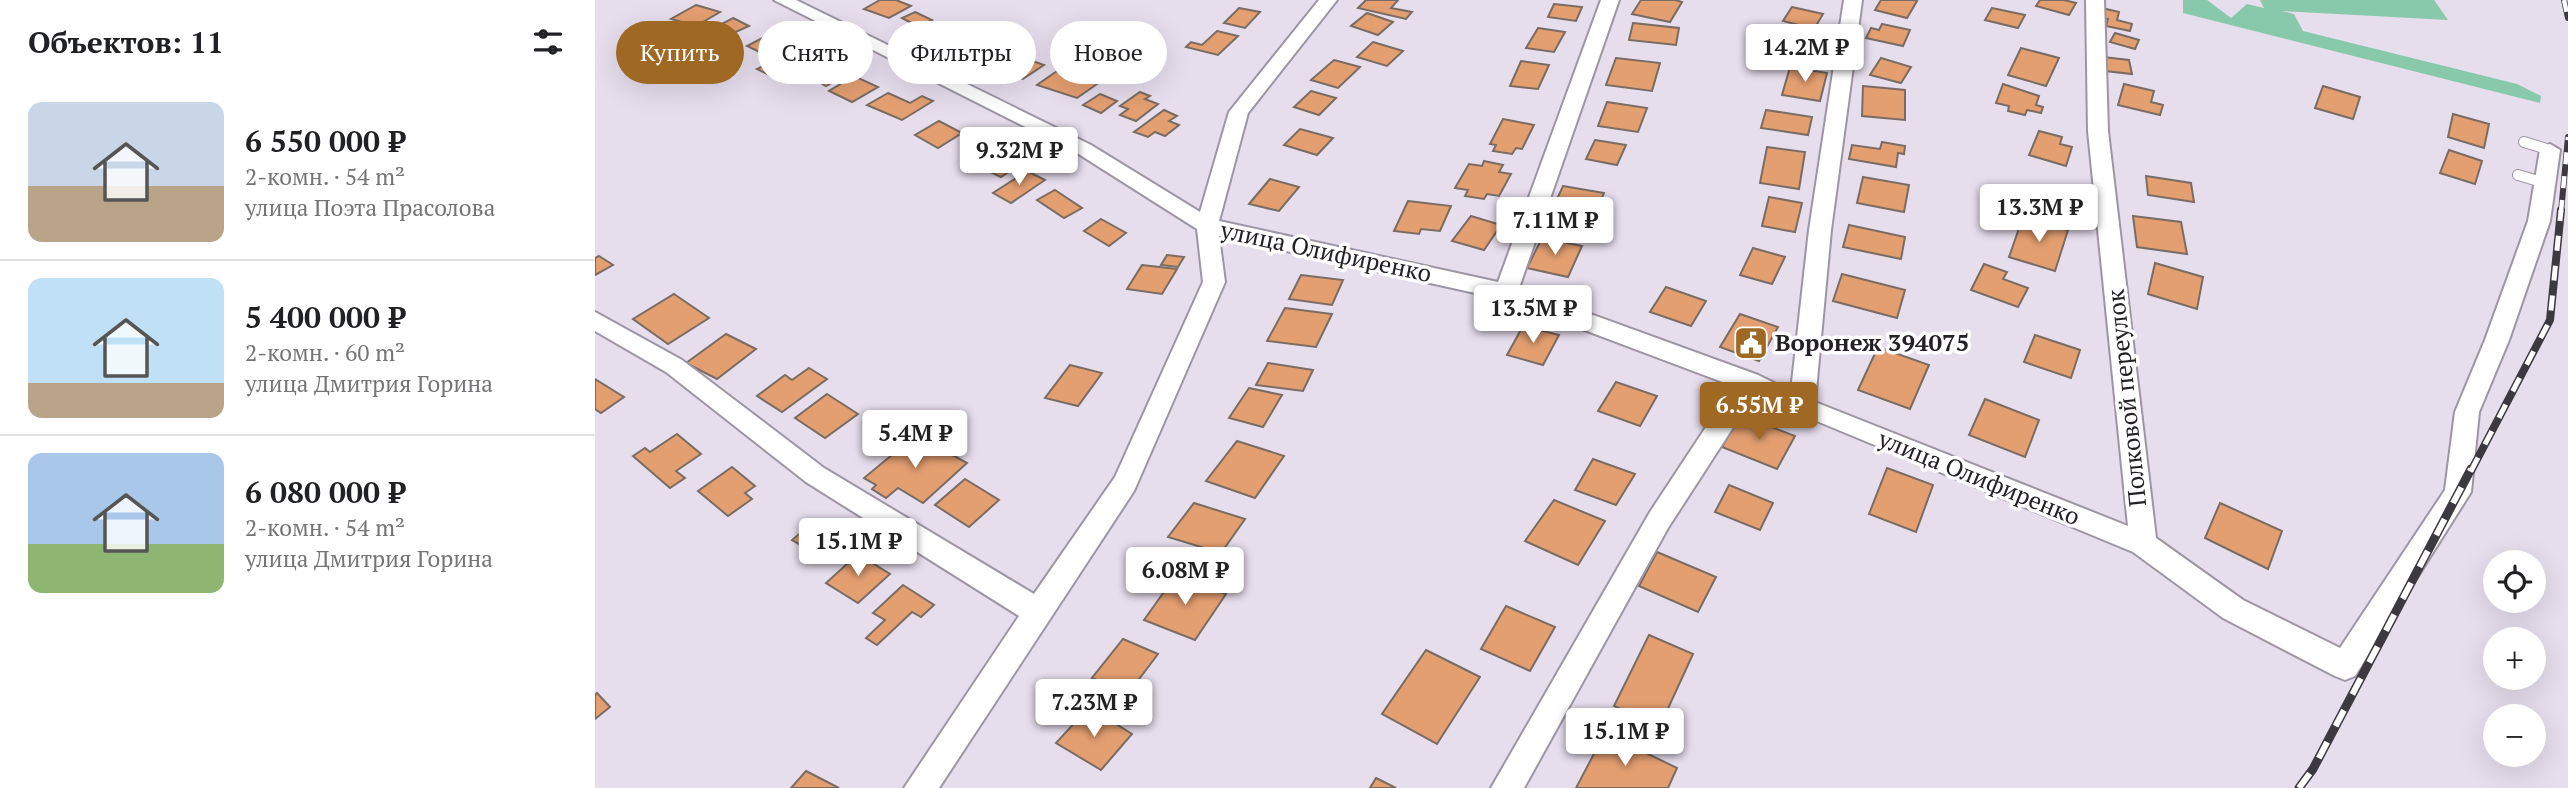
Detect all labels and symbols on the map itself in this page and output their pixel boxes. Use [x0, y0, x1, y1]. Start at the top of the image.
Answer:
pin: 14.2M ₽ [1740, 24, 1870, 84]
pin: 9.32M ₽ [954, 128, 1084, 187]
pin: 13.3M ₽ [1974, 184, 2104, 244]
pin: 7.11M ₽ [1490, 198, 1620, 257]
street label: улица Олифиренко [1217, 213, 1435, 289]
pin: 13.5M ₽ [1468, 286, 1598, 345]
street label: Полковой переулок [2099, 288, 2153, 508]
public building icon: Воронеж 394075 [1732, 324, 1770, 362]
place label: Воронеж 394075 [1775, 326, 1969, 358]
pin: 6.55M ₽ [1694, 382, 1824, 442]
pin: 5.4M ₽ [858, 410, 972, 470]
street label: улица Олифиренко [1873, 422, 2085, 532]
pin: 15.1M ₽ [793, 518, 923, 578]
pin: 6.08M ₽ [1120, 548, 1250, 607]
pin: 7.23M ₽ [1029, 680, 1159, 739]
pin: 15.1M ₽ [1560, 708, 1690, 768]

